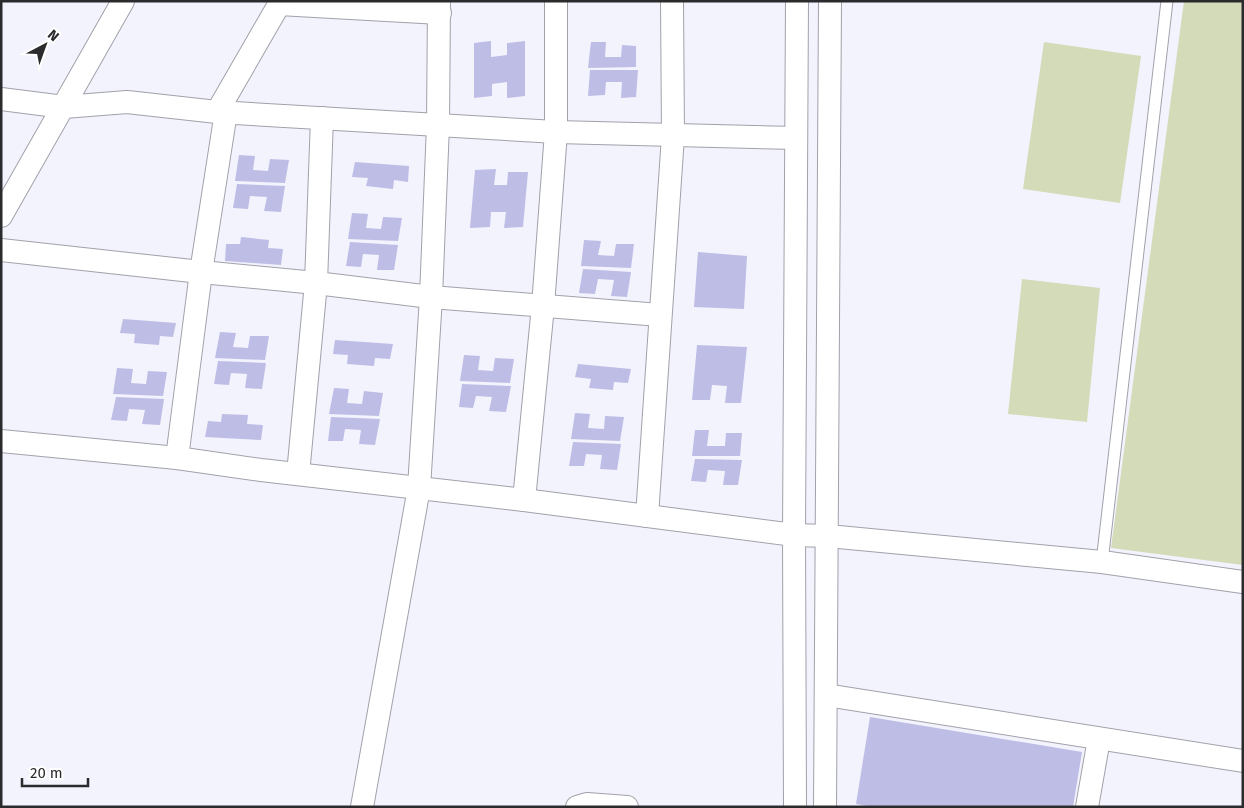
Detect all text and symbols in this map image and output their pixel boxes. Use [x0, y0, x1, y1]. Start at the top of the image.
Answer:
north arrow [20, 20, 70, 70]
text: N [44, 26, 62, 45]
scale bar [22, 756, 89, 788]
text: 20 m [30, 764, 63, 782]

